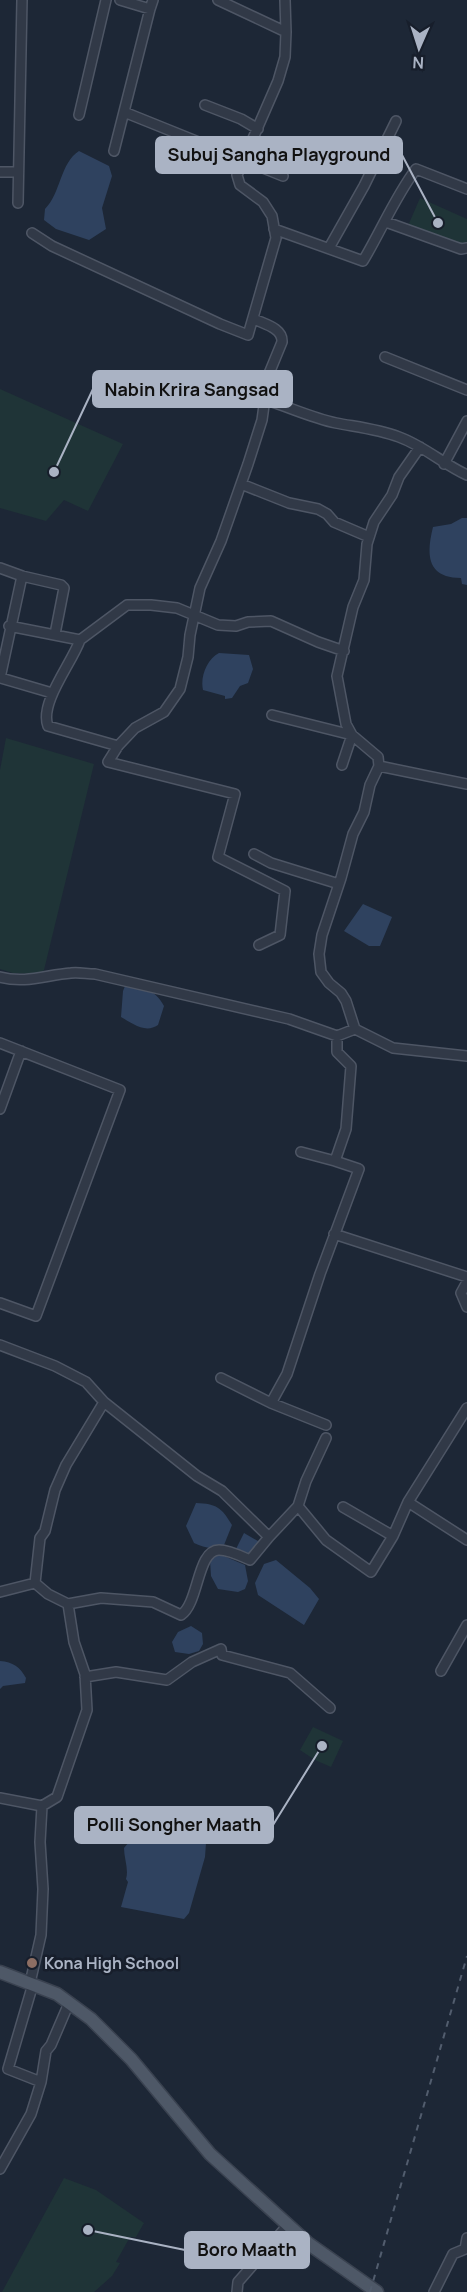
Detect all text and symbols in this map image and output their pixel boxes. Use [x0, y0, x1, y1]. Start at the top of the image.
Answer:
north arrow [389, 18, 449, 78]
text: N [412, 52, 425, 74]
callout: Subuj Sangha Playground [156, 137, 402, 173]
text: Subuj Sangha Playground [168, 142, 390, 166]
callout: Nabin Krira Sangsad [93, 371, 292, 407]
text: Nabin Krira Sangsad [105, 377, 279, 401]
callout: Polli Songher Maath [75, 1807, 273, 1843]
text: Polli Songher Maath [87, 1812, 261, 1836]
place label: Kona High School [44, 1952, 179, 1974]
marker: Kona High School [25, 1956, 39, 1970]
callout: Boro Maath [185, 2232, 309, 2268]
text: Boro Maath [197, 2237, 297, 2261]

